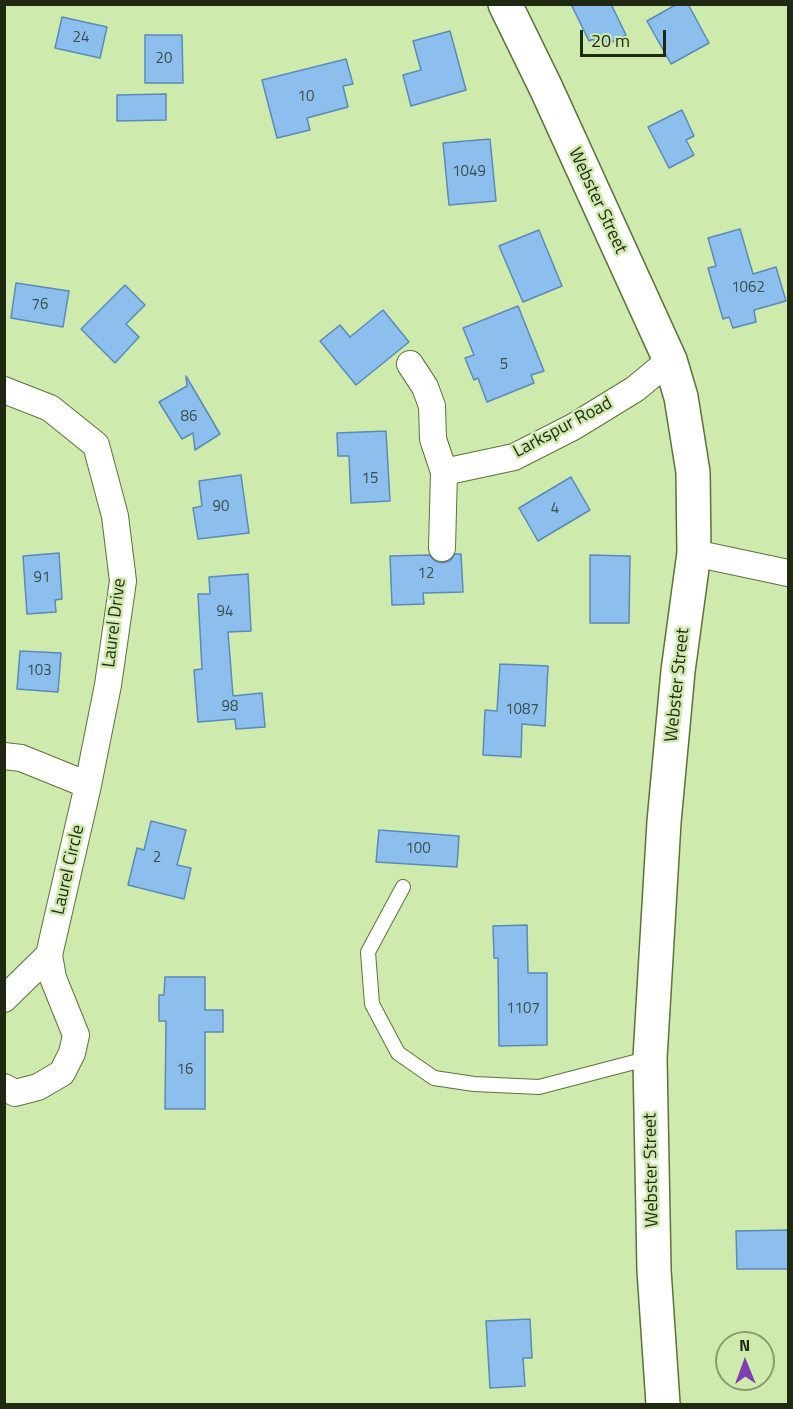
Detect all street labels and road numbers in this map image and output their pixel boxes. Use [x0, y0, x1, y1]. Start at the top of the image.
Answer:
street label: Webster Street [563, 145, 631, 257]
street label: Larkspur Road [510, 393, 616, 463]
street label: Laurel Drive [99, 577, 131, 669]
street label: Webster Street [661, 627, 695, 743]
street label: Laurel Circle [48, 823, 90, 917]
street label: Webster Street [640, 1113, 664, 1227]

